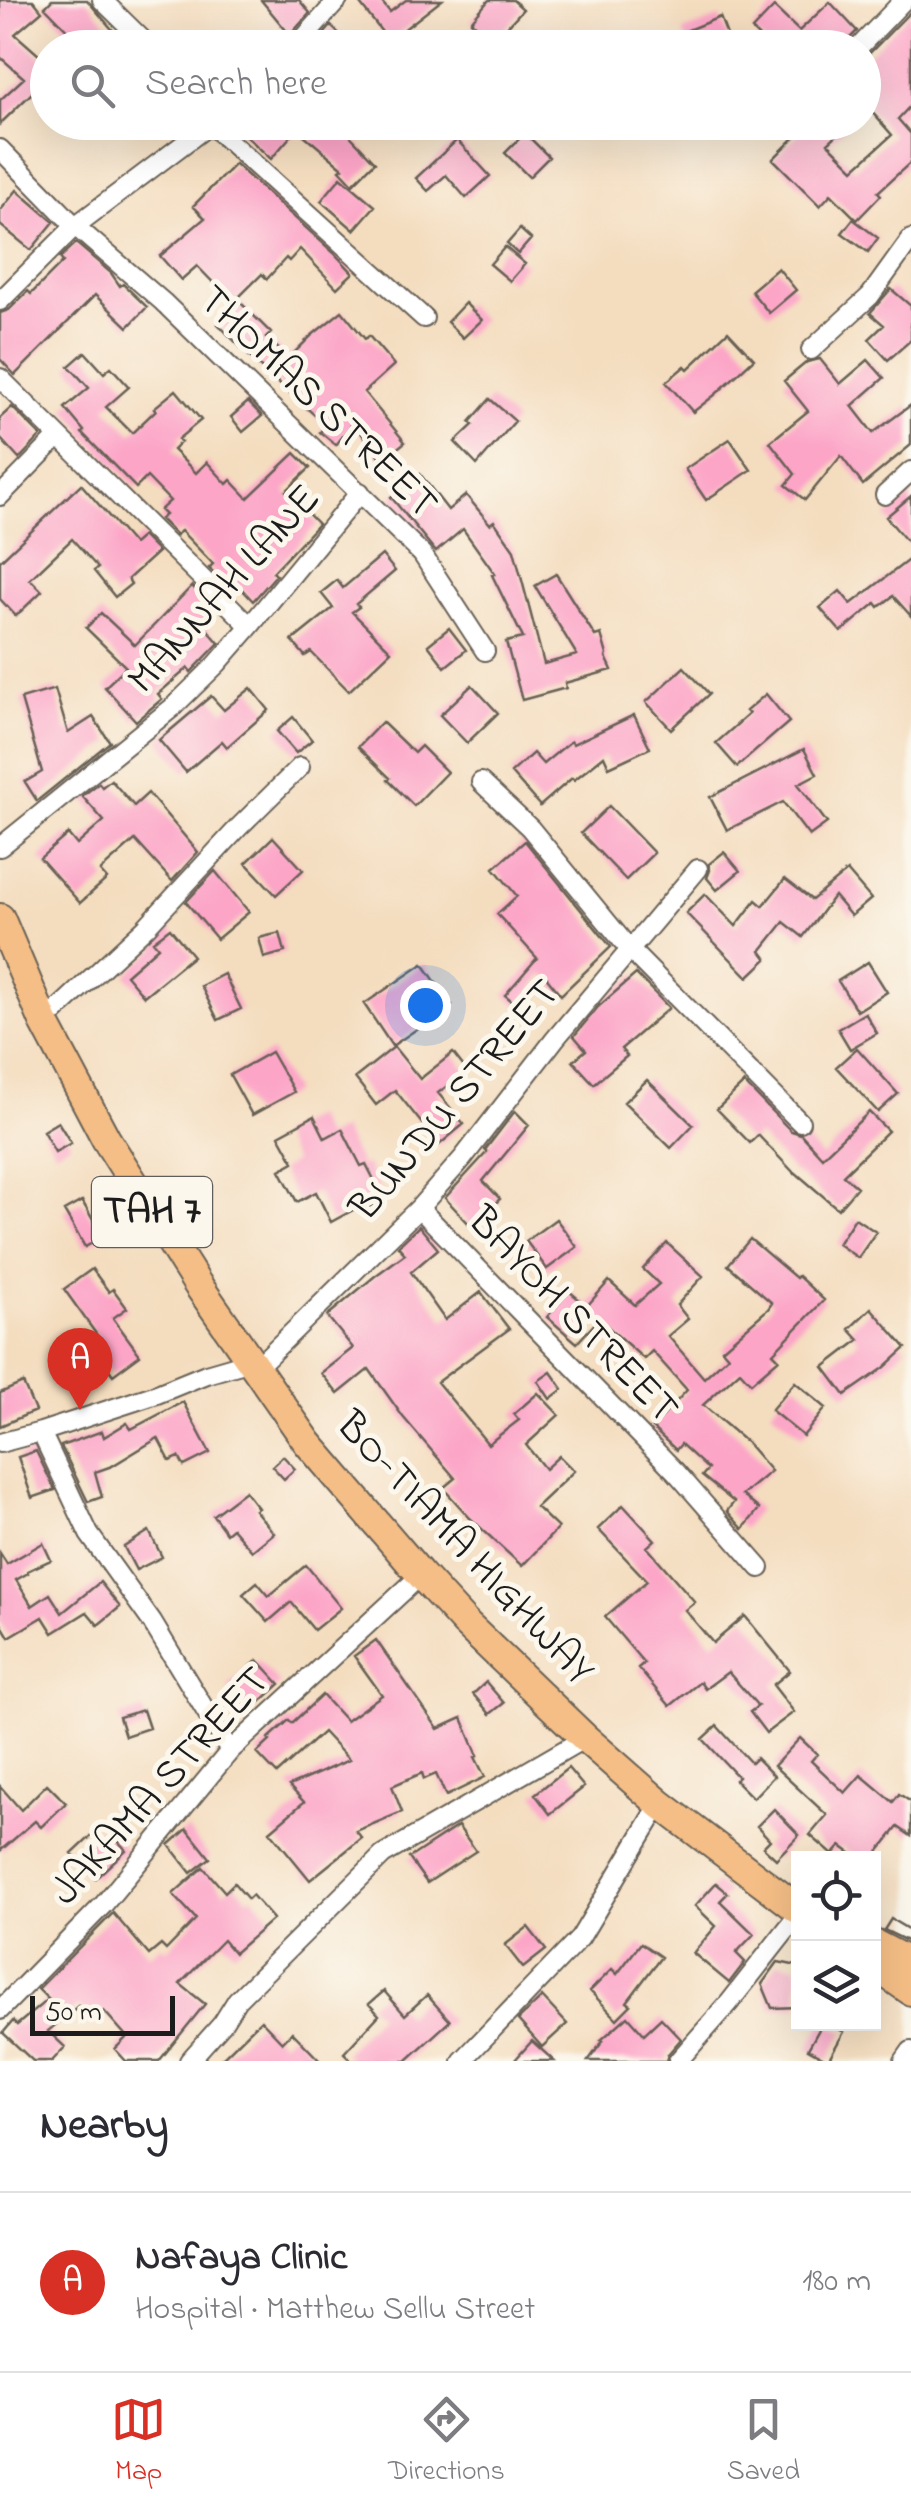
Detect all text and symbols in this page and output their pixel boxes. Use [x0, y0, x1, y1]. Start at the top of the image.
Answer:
search box [30, 30, 881, 140]
text: Search here [145, 57, 327, 113]
icon: search [65, 58, 120, 113]
street label: THOMAS STREET [183, 272, 451, 534]
street label: MANNAH LANE [114, 471, 336, 709]
street label: BUNDU STREET [335, 966, 576, 1236]
your location [400, 980, 451, 1031]
road number: TAH 7 [92, 1177, 212, 1247]
street label: BAYOH STREET [451, 1193, 692, 1439]
pin: A [48, 1328, 112, 1410]
street label: BO-TIAMA HIGHWAY [320, 1397, 608, 1700]
street label: JAKAMA STREET [37, 1654, 285, 1920]
map controls [791, 1851, 881, 2031]
button: locate [791, 1851, 881, 1941]
button: layers [791, 1941, 881, 2031]
scale bar [30, 1991, 175, 2036]
text: 50 m [45, 1993, 102, 2034]
text: Nearby [40, 2096, 168, 2157]
text: Nafaya Clinic [135, 2231, 347, 2287]
text: A [63, 2259, 82, 2306]
text: 180 m [802, 2259, 871, 2306]
text: Hospital · Matthew Sellu Street [135, 2287, 535, 2334]
tab: Map [111, 2392, 166, 2493]
tab: Directions [388, 2392, 505, 2493]
tab: Saved [727, 2392, 800, 2493]

